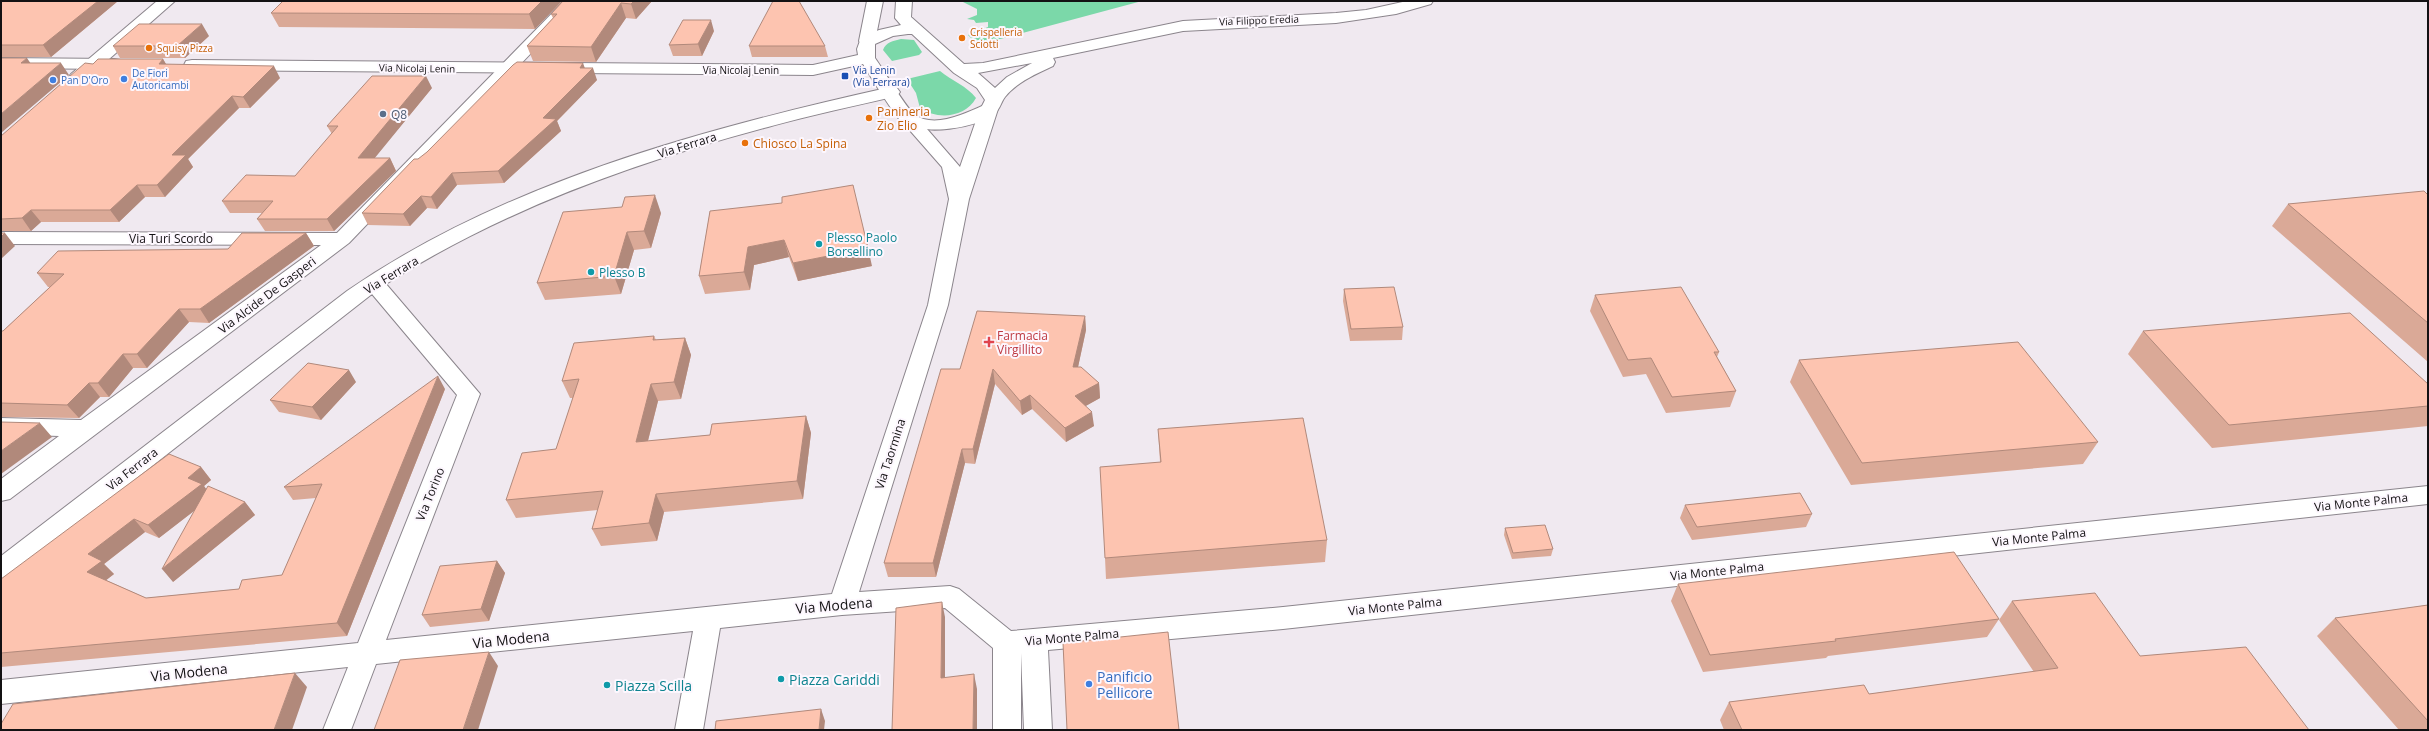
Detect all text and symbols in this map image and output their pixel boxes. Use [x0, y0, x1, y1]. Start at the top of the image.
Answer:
street label: Via Filippo Eredia [1219, 12, 1299, 28]
place label: Crispelleria Sciotti [970, 25, 1022, 51]
marker: Crispelleria Sciotti [957, 33, 967, 43]
place label: Squisy Pizza [157, 41, 213, 55]
marker: Squisy Pizza [144, 43, 154, 53]
street label: Via Nicolaj Lenin [379, 60, 455, 76]
street label: Via Nicolaj Lenin [703, 63, 779, 77]
place label: Via Lenin (Via Ferrara) [853, 63, 910, 89]
place label: De Fiori Autoricambi [132, 66, 189, 92]
marker: Via Lenin (Via Ferrara) [840, 71, 850, 81]
place label: Pan D'Oro [61, 73, 109, 87]
marker: De Fiori Autoricambi [119, 74, 129, 84]
marker: Pan D'Oro [48, 75, 58, 85]
place label: Panineria Zio Elio [877, 103, 930, 134]
place label: Q8 [391, 106, 407, 123]
marker: Q8 [378, 109, 388, 119]
marker: Panineria Zio Elio [864, 113, 874, 123]
street label: Via Ferrara [655, 128, 719, 162]
place label: Chiosco La Spina [753, 135, 847, 152]
marker: Chiosco La Spina [740, 138, 750, 148]
place label: Plesso Paolo Borsellino [827, 229, 897, 260]
street label: Via Turi Scordo [129, 230, 213, 247]
marker: Plesso Paolo Borsellino [814, 239, 824, 249]
street label: Via Ferrara [360, 252, 422, 298]
street label: Via Alcide De Gasperi [215, 253, 319, 337]
place label: Plesso B [599, 264, 646, 281]
marker: Plesso B [586, 267, 596, 277]
place label: Farmacia Virgillito [997, 327, 1048, 358]
marker: Farmacia Virgillito [984, 337, 994, 347]
street label: Via Taormina [871, 416, 909, 492]
street label: Via Ferrara [103, 444, 161, 494]
street label: Via Torino [412, 465, 448, 523]
street label: Via Monte Palma [2313, 489, 2409, 515]
street label: Via Monte Palma [1991, 524, 2087, 550]
street label: Via Monte Palma [1669, 558, 1765, 584]
street label: Via Modena [795, 592, 873, 618]
street label: Via Monte Palma [1347, 593, 1443, 619]
street label: Via Monte Palma [1024, 624, 1120, 650]
street label: Via Modena [472, 626, 550, 652]
street label: Via Modena [150, 659, 228, 685]
place label: Panificio Pellicore [1097, 667, 1153, 702]
place label: Piazza Cariddi [789, 670, 880, 689]
marker: Piazza Cariddi [776, 674, 786, 684]
place label: Piazza Scilla [615, 676, 692, 695]
marker: Panificio Pellicore [1084, 679, 1094, 689]
marker: Piazza Scilla [602, 680, 612, 690]

